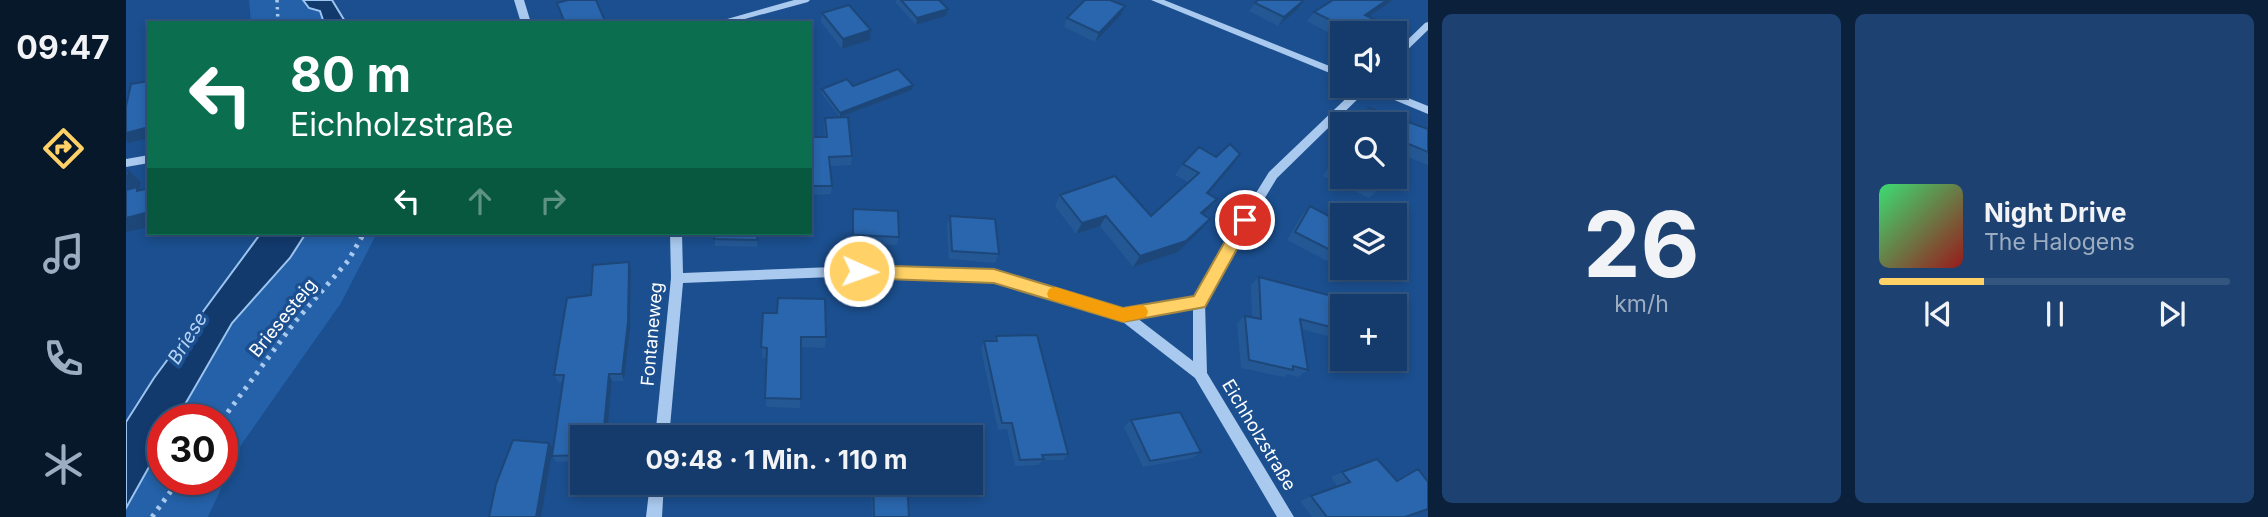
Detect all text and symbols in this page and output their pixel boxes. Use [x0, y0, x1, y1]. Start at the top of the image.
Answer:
map controls [1330, 21, 1407, 371]
button: sound [1330, 21, 1407, 98]
text: 09:47 [16, 28, 110, 67]
text: 80 m [290, 45, 411, 104]
icon: left [175, 49, 266, 140]
text: Eichholzstraße [290, 105, 513, 144]
button: search [1330, 112, 1407, 189]
icon: directions [39, 124, 88, 173]
icon: left [388, 182, 426, 220]
icon: ahead [461, 182, 499, 220]
icon: right [534, 182, 572, 220]
text: 26 [1583, 189, 1700, 299]
pin [1215, 190, 1275, 250]
text: Night Drive [1984, 197, 2126, 228]
icon: arrive [1226, 201, 1264, 239]
button: layers [1330, 203, 1407, 280]
text: The Halogens [1984, 228, 2135, 256]
icon: music [39, 229, 88, 278]
position arrow [822, 234, 896, 308]
street label: Briesesteig [245, 274, 321, 361]
street label: Fontaneweg [637, 281, 667, 387]
text: km/h [1614, 290, 1669, 318]
button: + [1330, 294, 1407, 371]
icon: previous [1919, 295, 1957, 333]
icon: pause [2036, 295, 2074, 333]
icon: next [2153, 295, 2191, 333]
water label: Briese [163, 308, 212, 368]
icon: phone [39, 334, 88, 383]
street label: Eichholzstraße [1218, 375, 1301, 494]
speed limit sign: 30 [147, 404, 238, 495]
icon: climate [39, 440, 88, 489]
text: 09:48 · 1 Min. · 110 m [645, 444, 908, 475]

